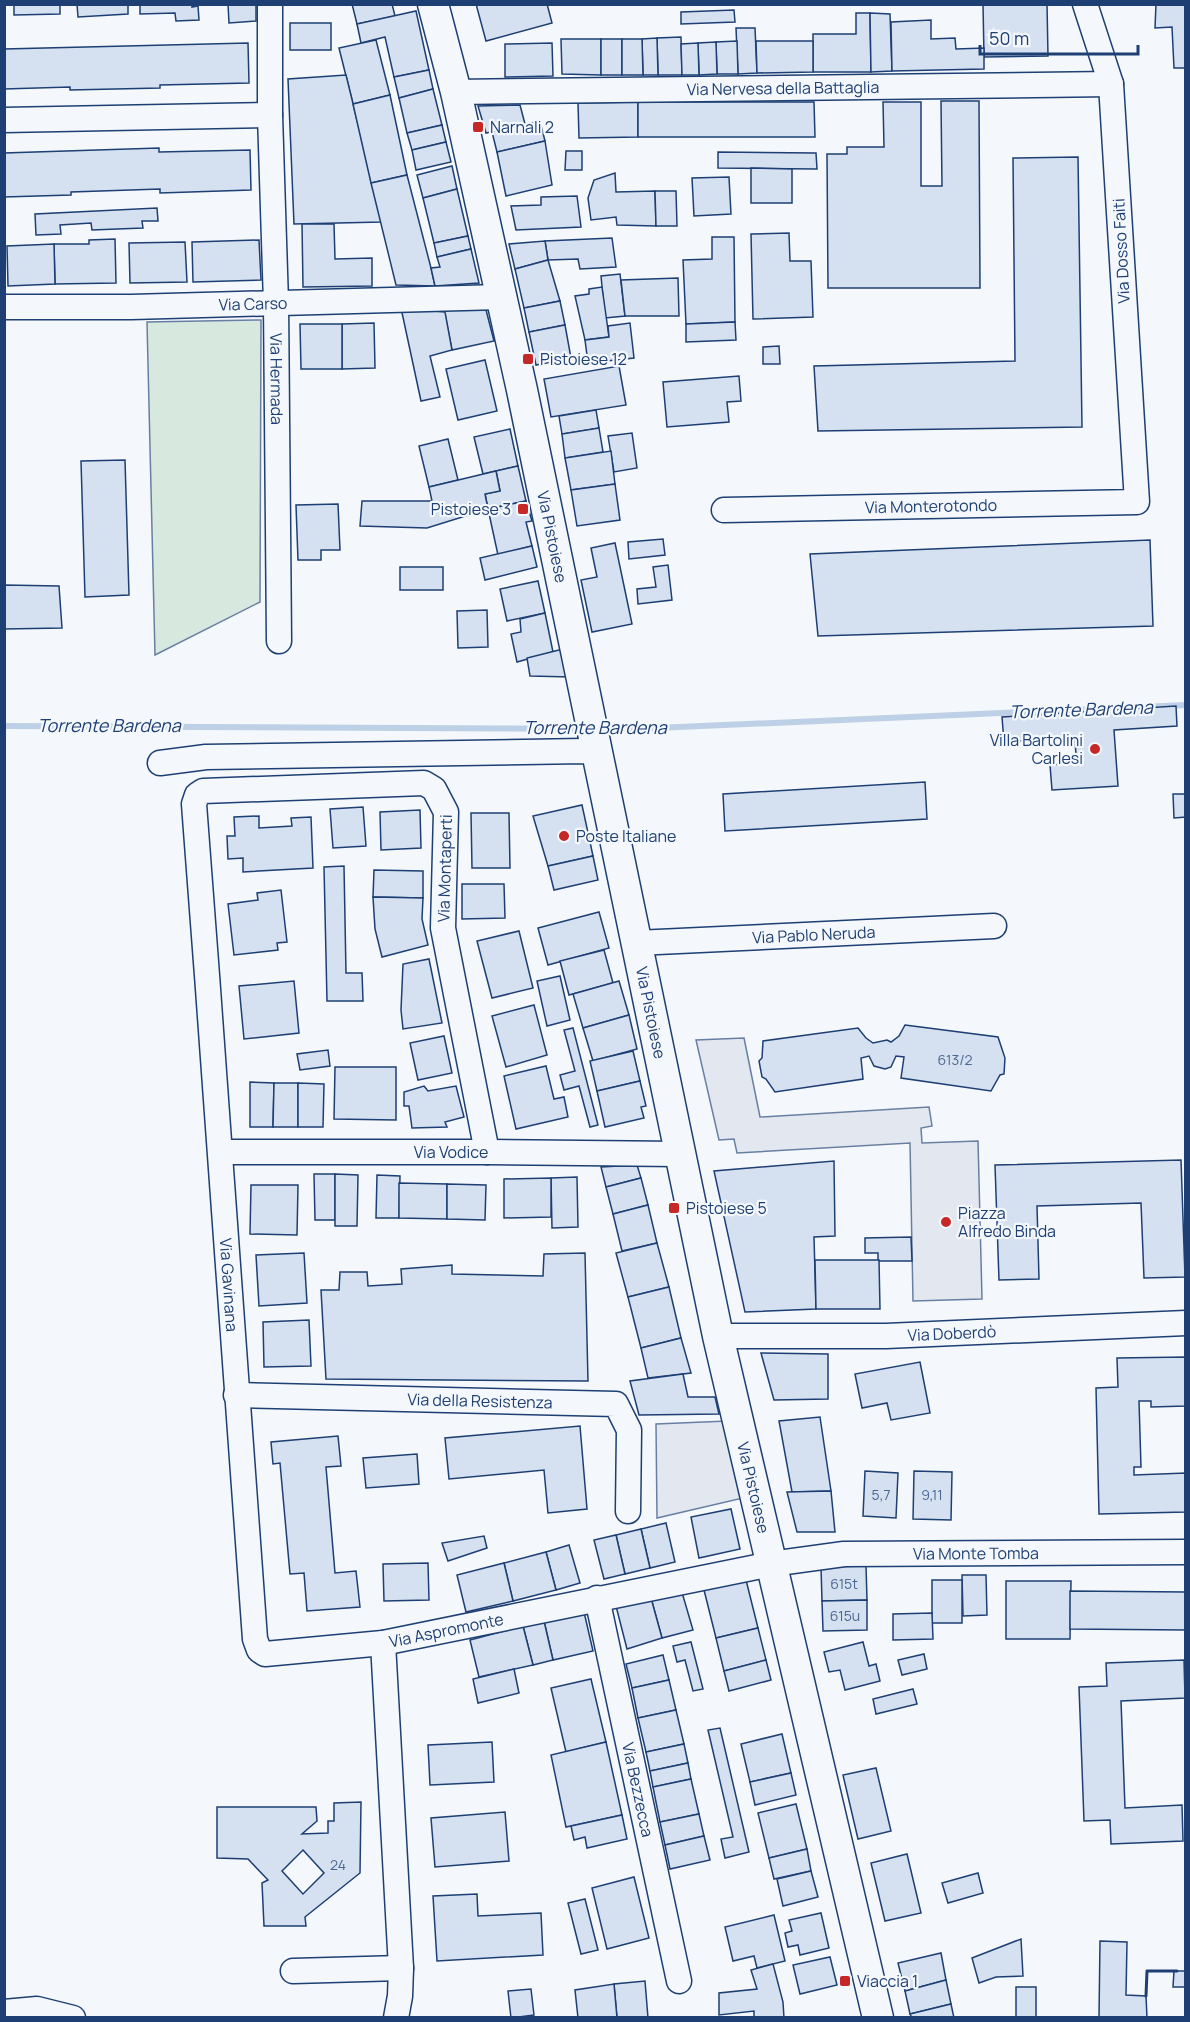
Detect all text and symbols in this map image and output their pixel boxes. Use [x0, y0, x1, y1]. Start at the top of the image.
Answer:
scale bar [980, 18, 1138, 56]
text: 50 m [989, 26, 1029, 50]
street label: Via Nervesa della Battaglia [686, 76, 879, 100]
place label: Narnali 2 [490, 116, 554, 138]
marker: Narnali 2 [471, 120, 485, 134]
street label: Via Dosso Faiti [1107, 198, 1135, 304]
street label: Via Carso [218, 292, 288, 316]
street label: Via Hermada [265, 333, 288, 425]
place label: Pistoiese 12 [540, 348, 627, 370]
marker: Pistoiese 12 [521, 352, 535, 366]
street label: Via Pistoiese [532, 489, 573, 585]
street label: Via Monterotondo [865, 494, 997, 518]
place label: Pistoiese 3 [431, 498, 511, 520]
marker: Pistoiese 3 [516, 502, 530, 516]
water label: Torrente Bardena [1009, 694, 1154, 723]
water label: Torrente Bardena [37, 713, 182, 737]
water label: Torrente Bardena [523, 715, 668, 739]
place label: Villa Bartolini Carlesi [990, 729, 1083, 769]
marker: Villa Bartolini Carlesi [1088, 742, 1102, 756]
street label: Via Montaperti [432, 814, 457, 922]
place label: Poste Italiane [576, 825, 676, 847]
marker: Poste Italiane [557, 829, 571, 843]
street label: Via Pablo Neruda [752, 921, 876, 948]
street label: Via Pistoiese [631, 965, 671, 1061]
house number: 613/2 [937, 1050, 973, 1069]
street label: Via Vodice [414, 1141, 488, 1163]
place label: Pistoiese 5 [686, 1197, 767, 1219]
marker: Pistoiese 5 [667, 1201, 681, 1215]
place label: Piazza Alfredo Binda [958, 1202, 1056, 1242]
marker: Piazza Alfredo Binda [939, 1215, 953, 1229]
street label: Via Gavinana [215, 1237, 243, 1332]
street label: Via Doberdò [907, 1320, 997, 1346]
street label: Via della Resistenza [407, 1388, 553, 1413]
street label: Via Pistoiese [732, 1440, 775, 1536]
house number: 5,7 [872, 1485, 890, 1504]
house number: 9,11 [921, 1485, 943, 1504]
street label: Via Monte Tomba [913, 1542, 1039, 1565]
house number: 615t [830, 1574, 858, 1593]
house number: 615u [830, 1606, 860, 1625]
street label: Via Aspromonte [387, 1608, 505, 1652]
street label: Via Bezzecca [617, 1740, 659, 1839]
house number: 24 [330, 1855, 346, 1874]
place label: Viaccia 1 [857, 1970, 918, 1992]
marker: Viaccia 1 [838, 1974, 852, 1988]

